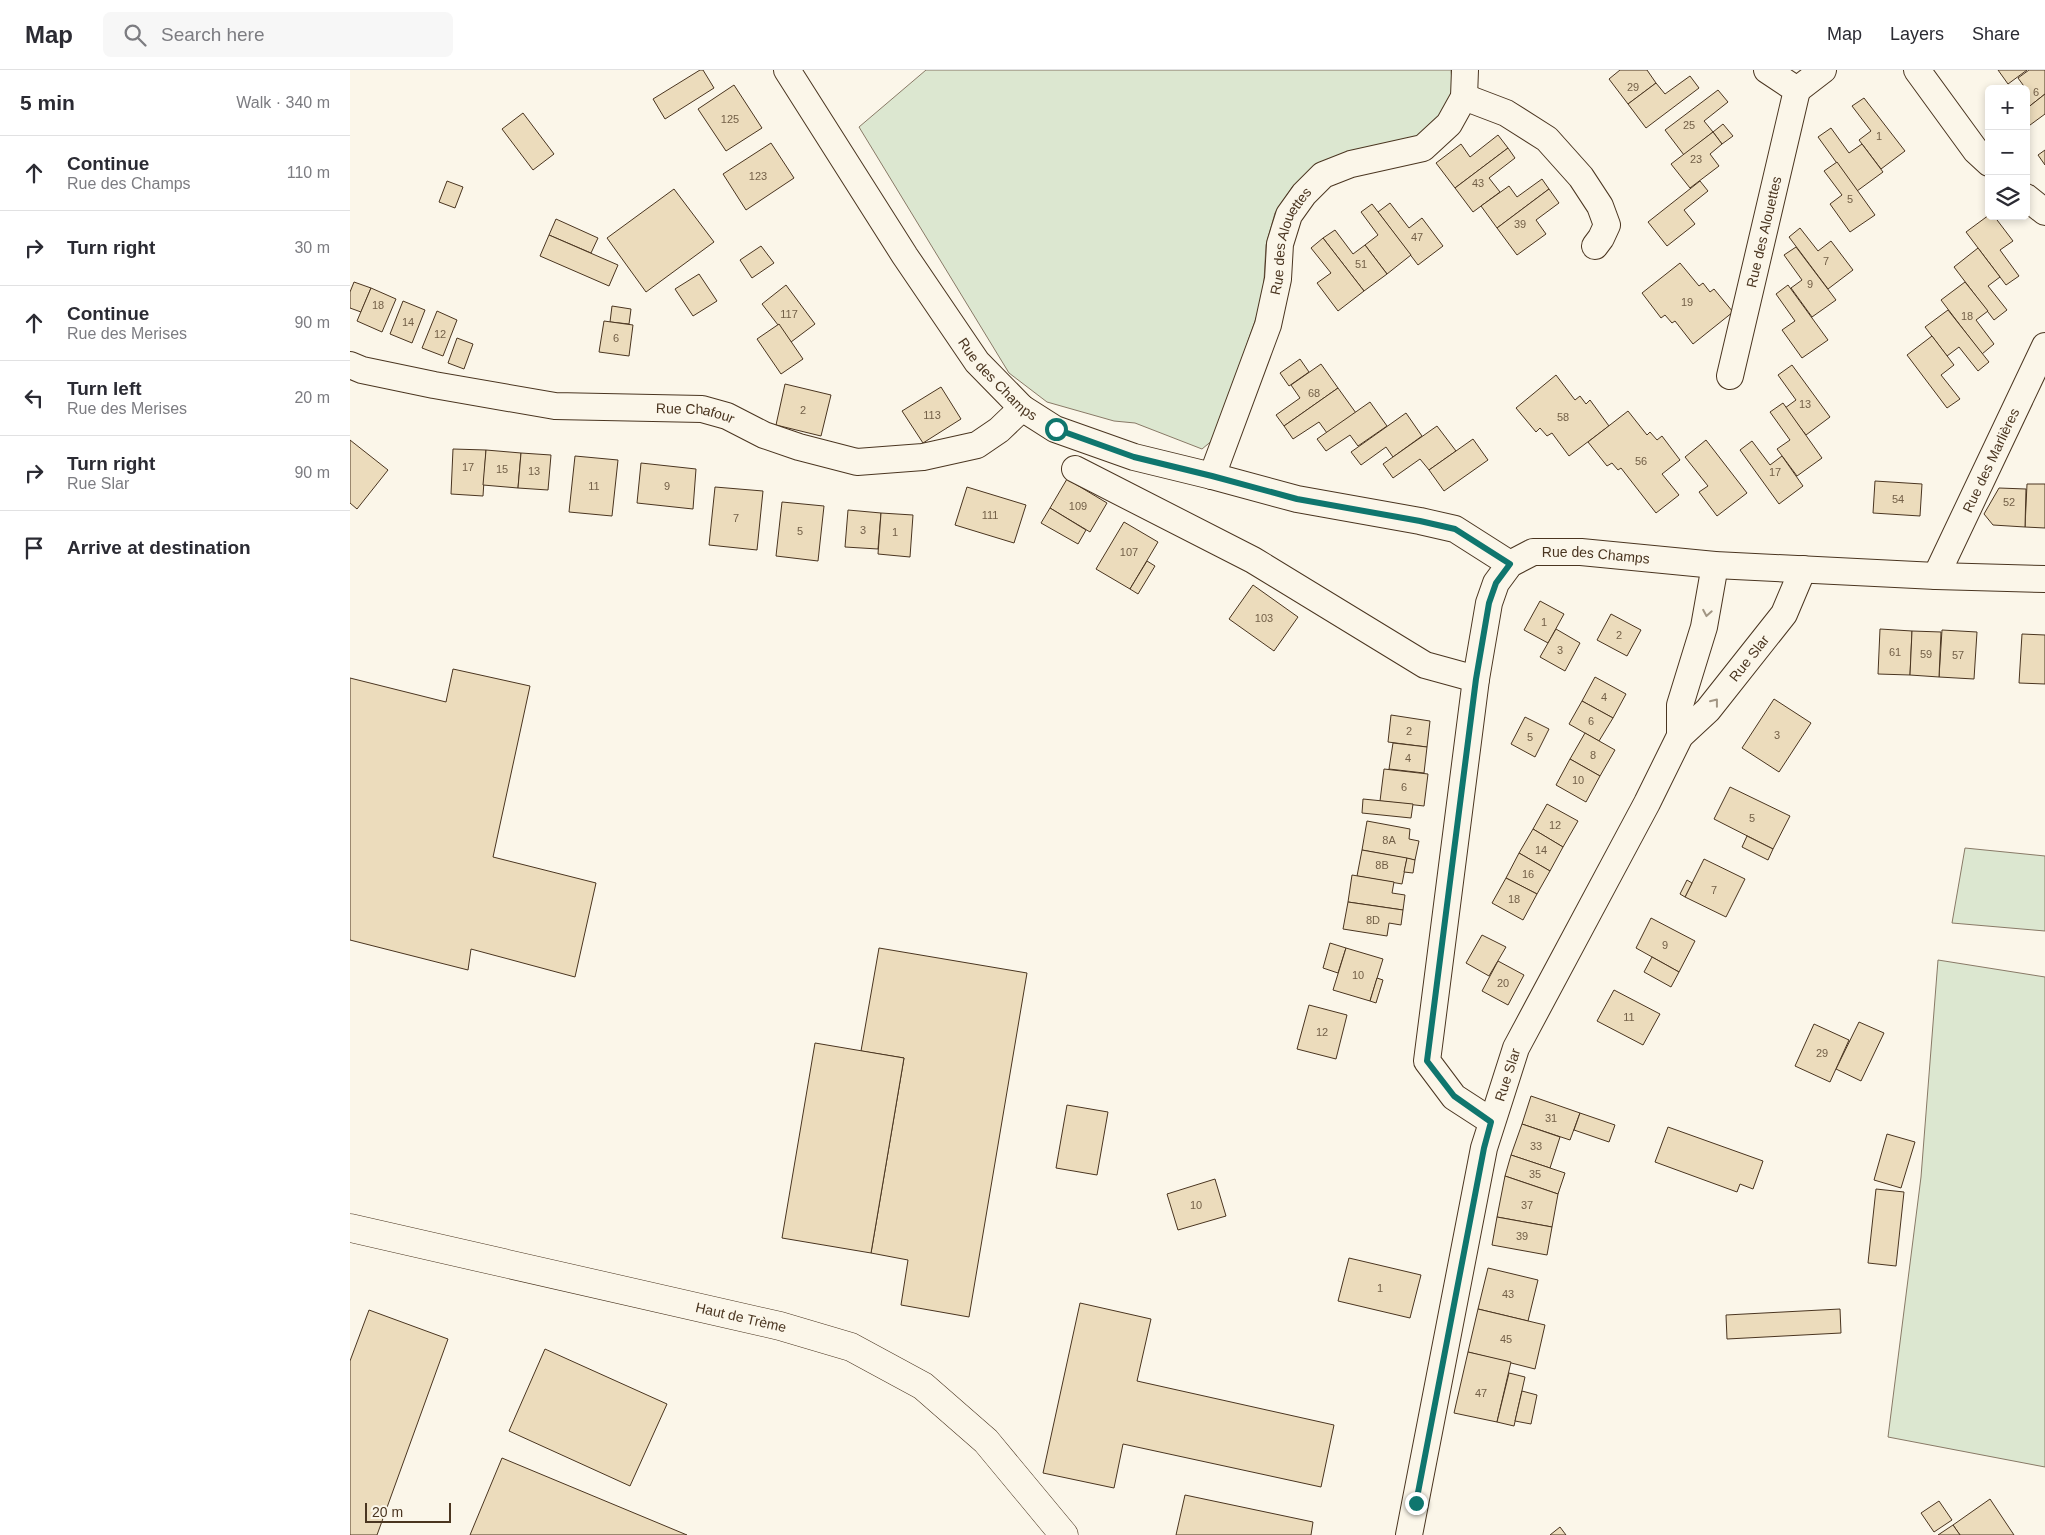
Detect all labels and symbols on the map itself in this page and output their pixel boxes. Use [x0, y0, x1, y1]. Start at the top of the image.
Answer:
house number: 29 [1627, 81, 1639, 93]
house number: 6 [2033, 86, 2039, 98]
house number: 125 [721, 113, 739, 125]
house number: 25 [1683, 119, 1695, 131]
house number: 1 [1876, 130, 1882, 142]
house number: 23 [1690, 153, 1702, 165]
house number: 123 [749, 170, 767, 182]
street label: Rue des Alouettes [1743, 175, 1785, 289]
house number: 43 [1472, 177, 1484, 189]
street label: Rue des Alouettes [1267, 184, 1314, 296]
house number: 5 [1847, 193, 1853, 205]
house number: 39 [1514, 218, 1526, 230]
house number: 47 [1411, 231, 1423, 243]
house number: 7 [1823, 255, 1829, 267]
house number: 51 [1355, 258, 1367, 270]
house number: 9 [1807, 278, 1813, 290]
house number: 19 [1681, 296, 1693, 308]
house number: 18 [372, 299, 384, 311]
house number: 117 [780, 308, 798, 320]
house number: 18 [1961, 310, 1973, 322]
house number: 14 [402, 316, 414, 328]
house number: 12 [434, 328, 446, 340]
house number: 6 [613, 332, 619, 344]
street label: Rue des Champs [955, 335, 1040, 424]
house number: 68 [1308, 387, 1320, 399]
house number: 13 [1799, 398, 1811, 410]
street label: Rue Chafour [656, 400, 738, 427]
house number: 2 [800, 404, 806, 416]
street label: Rue des Marlières [1959, 406, 2022, 515]
house number: 113 [923, 409, 941, 421]
house number: 58 [1557, 411, 1569, 423]
route start [1045, 418, 1068, 441]
house number: 56 [1635, 455, 1647, 467]
house number: 17 [462, 461, 474, 473]
house number: 15 [496, 463, 508, 475]
house number: 13 [528, 465, 540, 477]
house number: 17 [1769, 466, 1781, 478]
house number: 11 [588, 480, 600, 492]
house number: 9 [664, 480, 670, 492]
house number: 54 [1892, 493, 1904, 505]
house number: 52 [2003, 496, 2015, 508]
house number: 109 [1069, 500, 1087, 512]
house number: 111 [982, 509, 998, 521]
house number: 7 [733, 512, 739, 524]
house number: 3 [860, 524, 866, 536]
house number: 5 [797, 525, 803, 537]
house number: 1 [892, 526, 898, 538]
street label: Rue des Champs [1542, 544, 1651, 567]
house number: 107 [1120, 546, 1138, 558]
one-way arrow [1702, 609, 1712, 618]
house number: 103 [1255, 612, 1273, 624]
house number: 1 [1541, 616, 1547, 628]
house number: 2 [1616, 629, 1622, 641]
street label: Rue Slar [1726, 632, 1772, 685]
house number: 3 [1557, 644, 1563, 656]
house number: 61 [1889, 646, 1901, 658]
house number: 59 [1920, 648, 1932, 660]
house number: 57 [1952, 649, 1964, 661]
house number: 4 [1601, 691, 1607, 703]
one-way arrow [1709, 699, 1717, 708]
house number: 6 [1588, 715, 1594, 727]
house number: 2 [1406, 725, 1412, 737]
house number: 3 [1774, 729, 1780, 741]
house number: 5 [1527, 731, 1533, 743]
house number: 8 [1590, 749, 1596, 761]
house number: 4 [1405, 752, 1411, 764]
house number: 10 [1572, 774, 1584, 786]
house number: 6 [1401, 781, 1407, 793]
house number: 5 [1749, 812, 1755, 824]
house number: 12 [1549, 819, 1561, 831]
house number: 8A [1382, 834, 1396, 846]
house number: 14 [1535, 844, 1547, 856]
house number: 8B [1375, 859, 1389, 871]
house number: 16 [1522, 868, 1534, 880]
house number: 7 [1711, 884, 1717, 896]
house number: 18 [1508, 893, 1520, 905]
house number: 8D [1366, 914, 1380, 926]
house number: 9 [1662, 939, 1668, 951]
house number: 10 [1352, 969, 1364, 981]
house number: 20 [1497, 977, 1509, 989]
house number: 11 [1623, 1011, 1635, 1023]
house number: 12 [1316, 1026, 1328, 1038]
street label: Rue Slar [1491, 1046, 1523, 1103]
house number: 29 [1816, 1047, 1828, 1059]
house number: 31 [1545, 1112, 1557, 1124]
house number: 33 [1530, 1140, 1542, 1152]
house number: 35 [1529, 1168, 1541, 1180]
house number: 10 [1190, 1199, 1202, 1211]
house number: 37 [1521, 1199, 1533, 1211]
house number: 39 [1516, 1230, 1528, 1242]
house number: 1 [1377, 1282, 1383, 1294]
house number: 43 [1502, 1288, 1514, 1300]
street label: Haut de Trème [694, 1299, 789, 1336]
house number: 45 [1500, 1333, 1512, 1345]
house number: 47 [1475, 1387, 1487, 1399]
route end [1405, 1492, 1428, 1515]
scale bar [365, 1500, 451, 1523]

